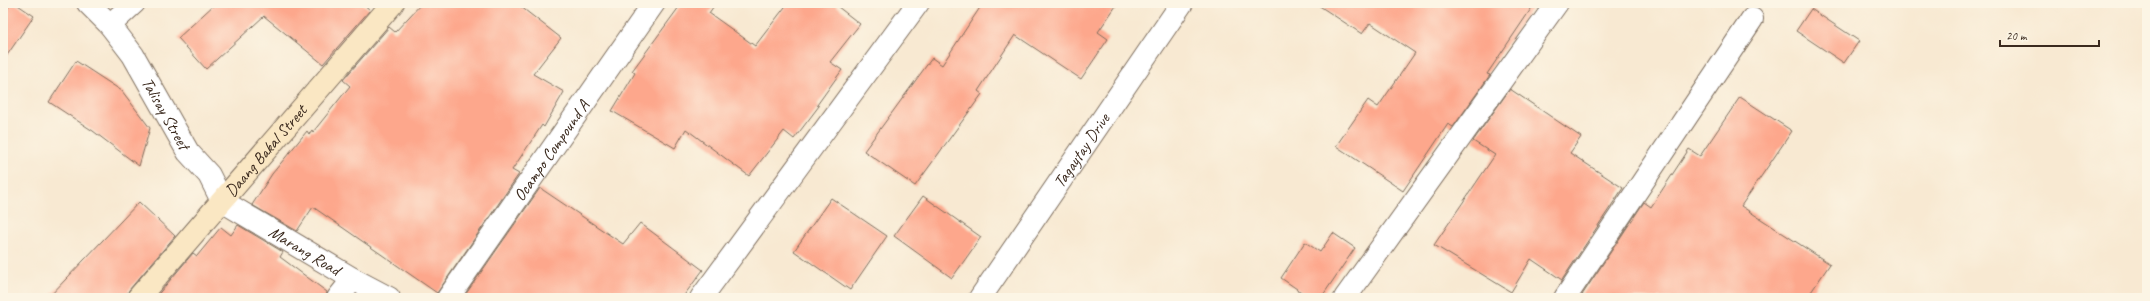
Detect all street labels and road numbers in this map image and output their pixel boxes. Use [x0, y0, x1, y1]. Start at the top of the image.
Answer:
street label: Talisay Street [137, 74, 196, 155]
street label: Ocampo Compound A [509, 95, 595, 205]
street label: Daang Bakal Street [220, 99, 313, 201]
street label: Tagaytay Drive [1049, 108, 1115, 192]
street label: Marang Road [265, 221, 346, 281]

